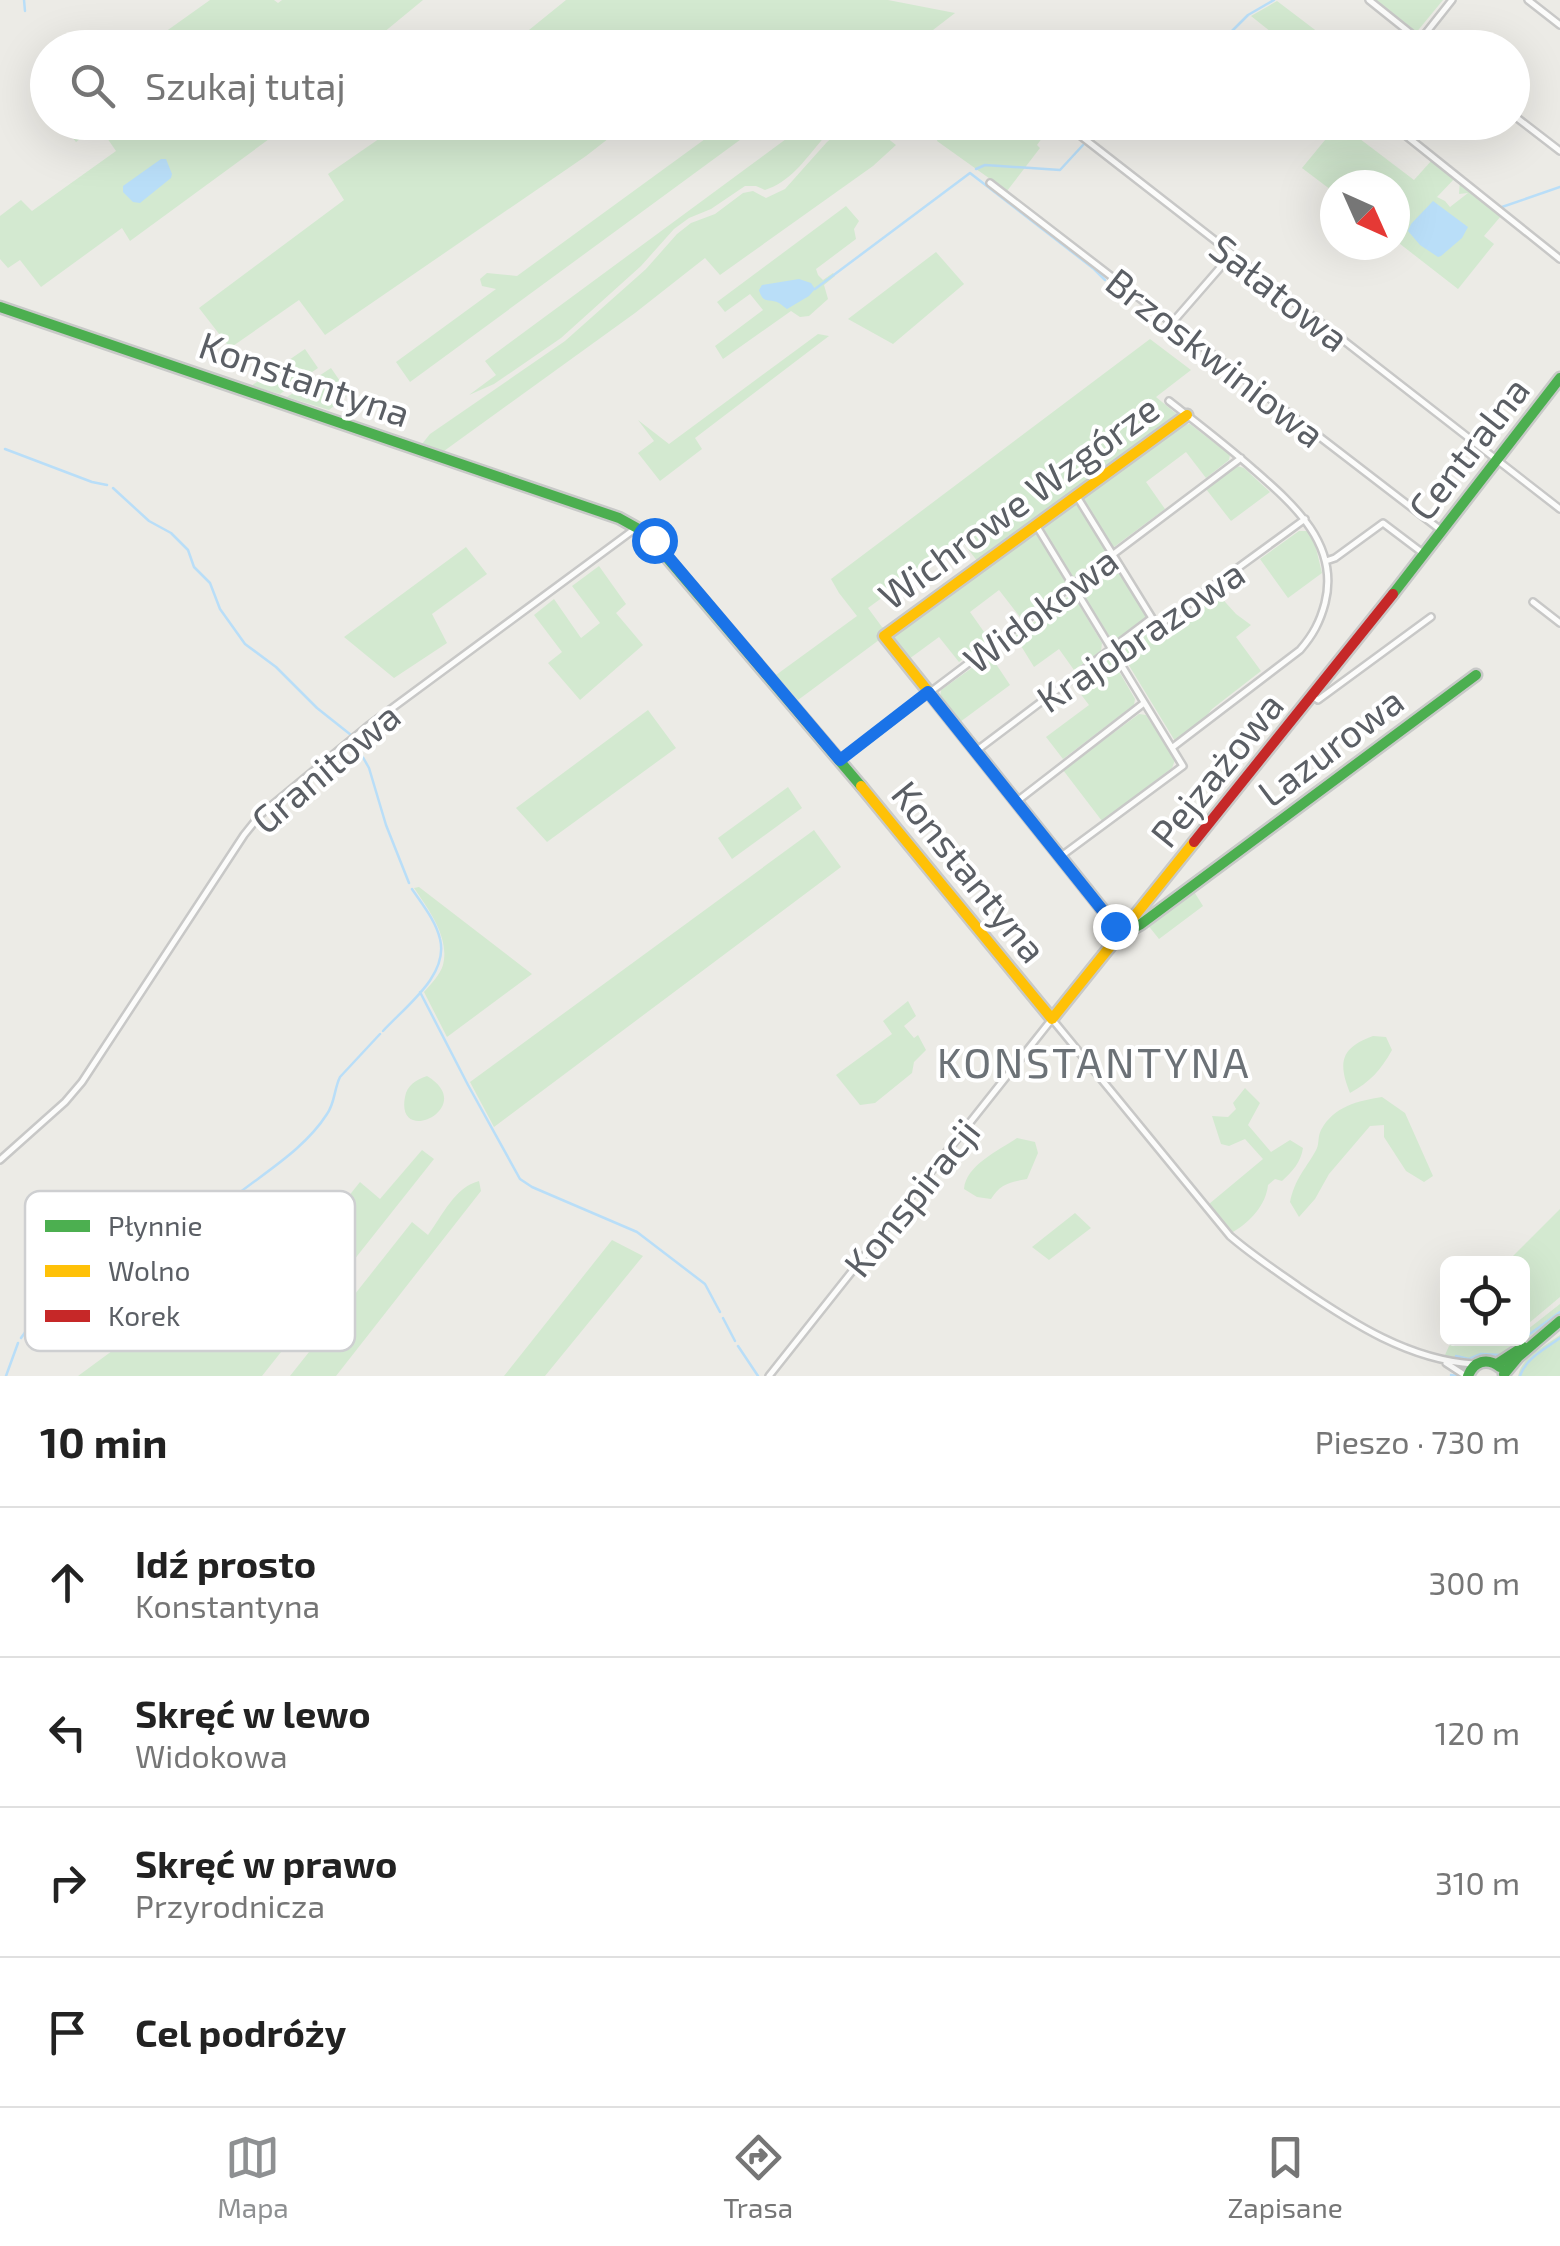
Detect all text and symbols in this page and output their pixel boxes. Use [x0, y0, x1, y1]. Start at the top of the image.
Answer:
search box [30, 30, 1530, 140]
icon: search [65, 58, 120, 113]
text: Szukaj tutaj [145, 62, 346, 108]
north arrow [1320, 170, 1410, 260]
street label: Sałatowa [1201, 224, 1359, 360]
street label: Brzoskwiniowa [1098, 258, 1334, 456]
street label: Konstantyna [194, 320, 416, 436]
street label: Centralna [1398, 367, 1538, 529]
street label: Wichrowe Wzgórze [869, 384, 1167, 618]
route start [632, 518, 678, 564]
street label: Widokowa [954, 536, 1126, 682]
street label: Krajobrazowa [1028, 549, 1252, 721]
street label: Lazurowa [1248, 677, 1412, 815]
street label: Pejzażowa [1140, 683, 1292, 855]
street label: Granitowa [241, 692, 409, 842]
street label: Konstantyna [883, 771, 1057, 971]
route end [1093, 904, 1139, 950]
district label: KONSTANTYNA [937, 1036, 1251, 1086]
street label: Konspiracji [833, 1109, 989, 1285]
legend [25, 1191, 355, 1351]
text: Płynnie [108, 1208, 202, 1242]
text: Wolno [108, 1253, 190, 1287]
map controls [1440, 1256, 1530, 1346]
button: locate [1440, 1256, 1530, 1346]
text: Korek [108, 1298, 180, 1332]
text: 10 min [40, 1416, 168, 1466]
text: Pieszo · 730 m [1315, 1422, 1520, 1460]
text: Idź prosto [135, 1540, 316, 1586]
icon: ahead [40, 1555, 95, 1610]
text: 300 m [1428, 1563, 1520, 1601]
text: Konstantyna [135, 1586, 320, 1624]
text: Skręć w lewo [135, 1690, 371, 1736]
icon: left [40, 1705, 95, 1760]
text: 120 m [1435, 1713, 1520, 1751]
text: Widokowa [135, 1736, 288, 1774]
text: Skręć w prawo [135, 1840, 398, 1886]
icon: right [40, 1855, 95, 1910]
text: 310 m [1435, 1863, 1520, 1901]
text: Przyrodnicza [135, 1886, 325, 1924]
icon: arrive [40, 2005, 95, 2060]
text: Cel podróży [135, 2009, 346, 2055]
tab: Mapa [217, 2130, 289, 2224]
tab: Trasa [723, 2130, 793, 2224]
tab: Zapisane [1227, 2130, 1343, 2224]

